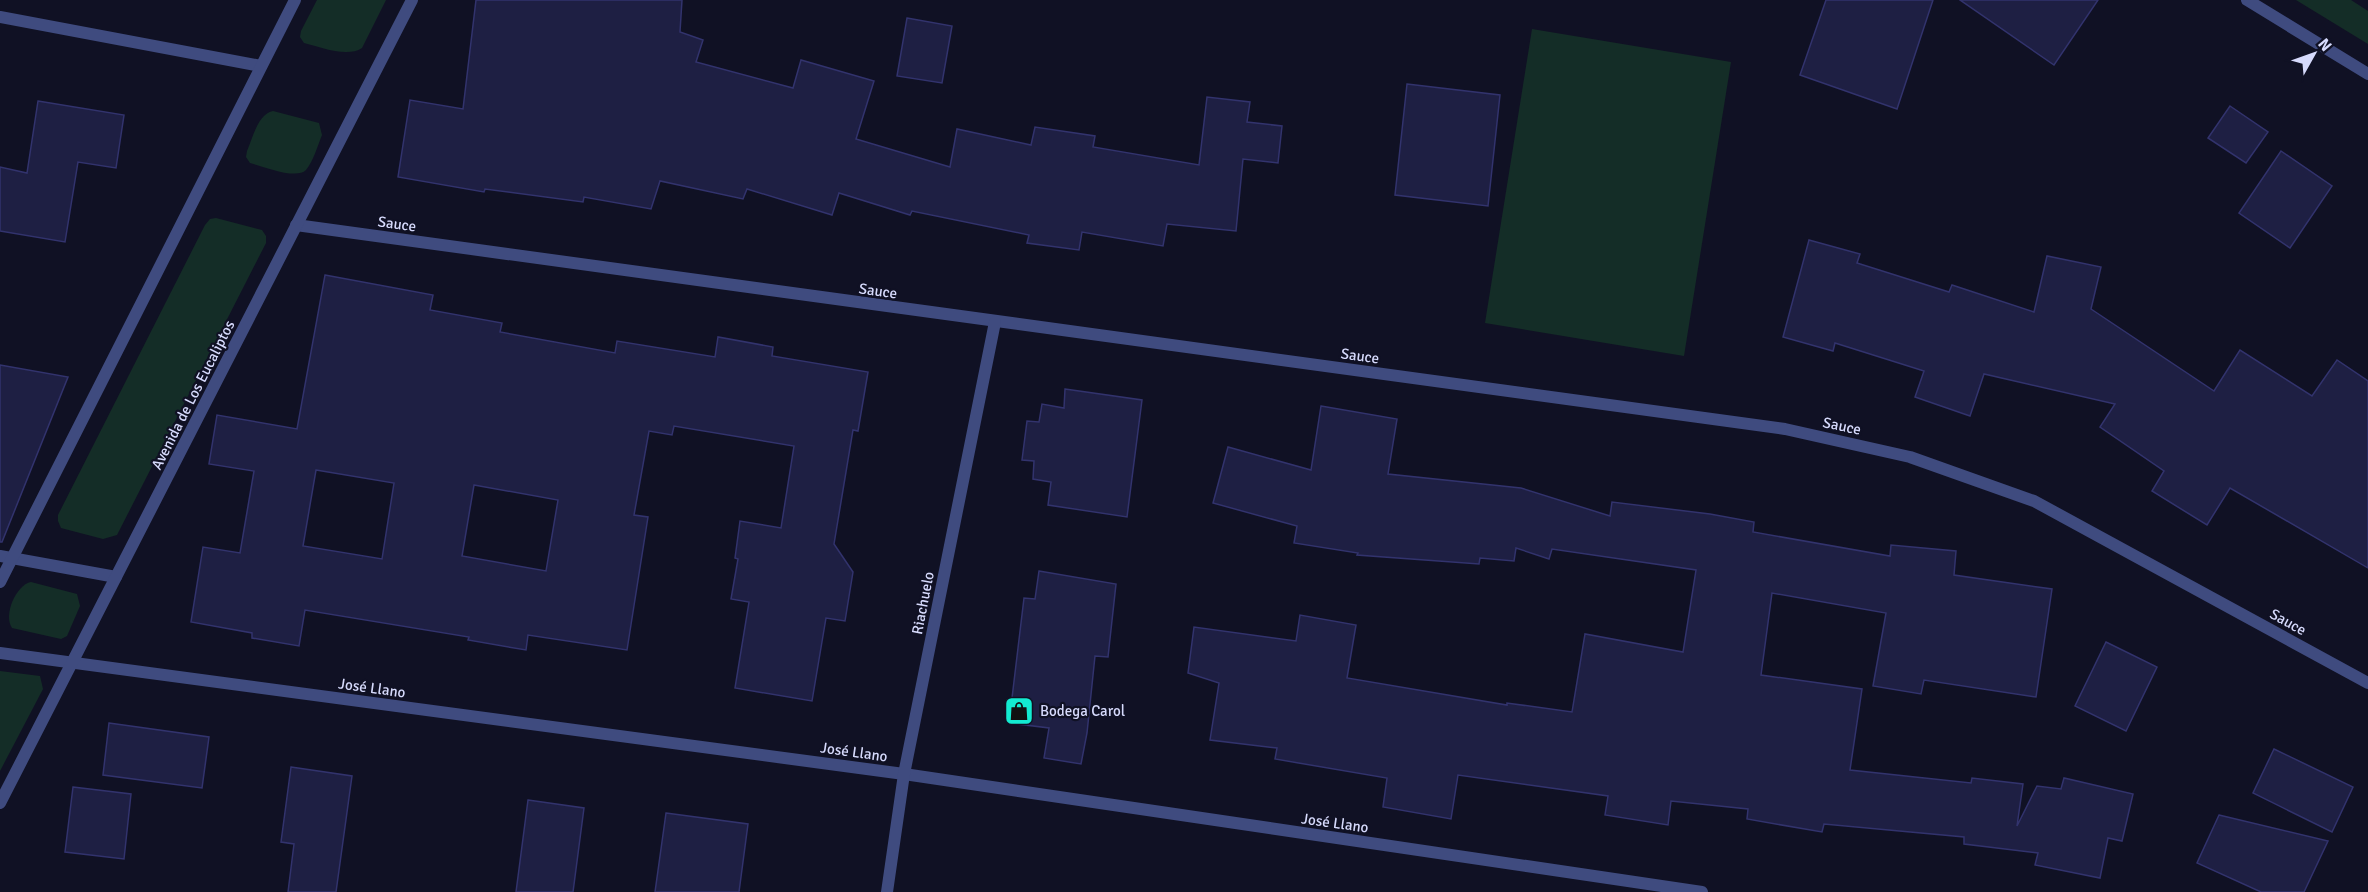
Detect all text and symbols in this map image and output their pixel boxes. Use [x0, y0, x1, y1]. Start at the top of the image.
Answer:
north arrow [2284, 24, 2344, 84]
text: N [2313, 34, 2336, 56]
street label: Sauce [377, 212, 417, 236]
street label: Sauce [858, 279, 898, 303]
street label: Avenida de Los Eucaliptos [148, 317, 239, 473]
street label: Sauce [1340, 344, 1380, 368]
street label: Sauce [1821, 413, 1863, 439]
street label: Riachuelo [908, 570, 938, 636]
street label: Sauce [2267, 605, 2309, 639]
street label: José Llano [337, 674, 407, 702]
shop icon: Bodega Carol [1003, 695, 1035, 727]
place label: Bodega Carol [1040, 702, 1125, 720]
street label: José Llano [819, 738, 889, 766]
street label: José Llano [1300, 809, 1370, 837]

